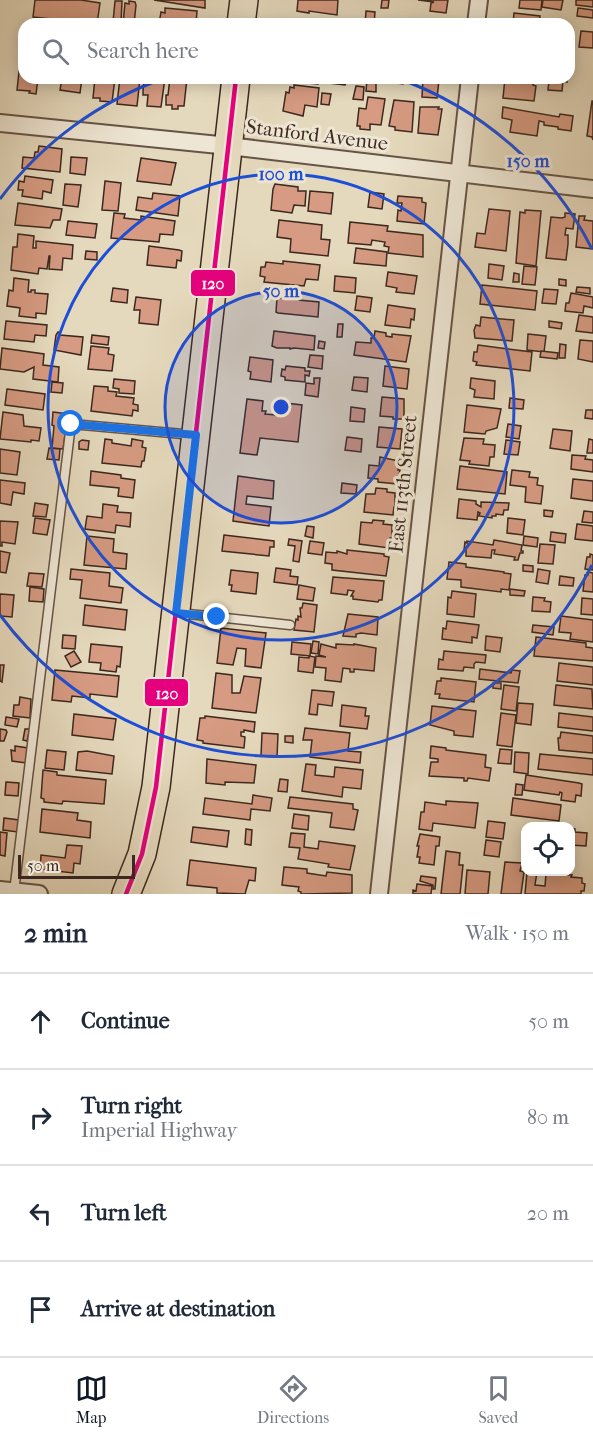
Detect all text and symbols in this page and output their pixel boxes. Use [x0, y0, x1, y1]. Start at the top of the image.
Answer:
search box [18, 18, 575, 84]
icon: search [39, 35, 72, 68]
text: Search here [87, 38, 199, 64]
street label: Stanford Avenue [245, 115, 389, 155]
text: 150 m [507, 151, 550, 172]
text: 100 m [258, 164, 305, 185]
line badge: 120 [190, 269, 236, 297]
text: 120 [202, 274, 225, 293]
text: 50 m [263, 281, 300, 302]
centre of rings [271, 397, 291, 417]
route start [57, 410, 83, 436]
street label: East 113th Street [384, 414, 422, 554]
route end [203, 603, 229, 629]
line badge: 120 [144, 678, 189, 707]
text: 120 [156, 684, 179, 703]
map controls [521, 822, 575, 876]
button: locate [521, 822, 575, 876]
scale bar [18, 852, 135, 880]
text: 50 m [27, 856, 59, 875]
text: 2 min [24, 918, 87, 949]
text: Walk · 150 m [465, 922, 569, 945]
icon: ahead [24, 1005, 57, 1038]
text: Continue [81, 1008, 170, 1034]
text: 50 m [528, 1010, 569, 1033]
text: Turn right [81, 1093, 182, 1119]
icon: right [24, 1101, 57, 1134]
text: 80 m [527, 1106, 569, 1129]
text: Imperial Highway [81, 1119, 237, 1142]
icon: left [24, 1197, 57, 1230]
text: Turn left [81, 1200, 167, 1226]
text: 20 m [527, 1202, 569, 1225]
icon: arrive [24, 1293, 57, 1326]
text: Arrive at destination [81, 1296, 275, 1322]
tab: Map [75, 1372, 108, 1427]
tab: Directions [257, 1372, 329, 1427]
tab: Saved [479, 1372, 518, 1427]

